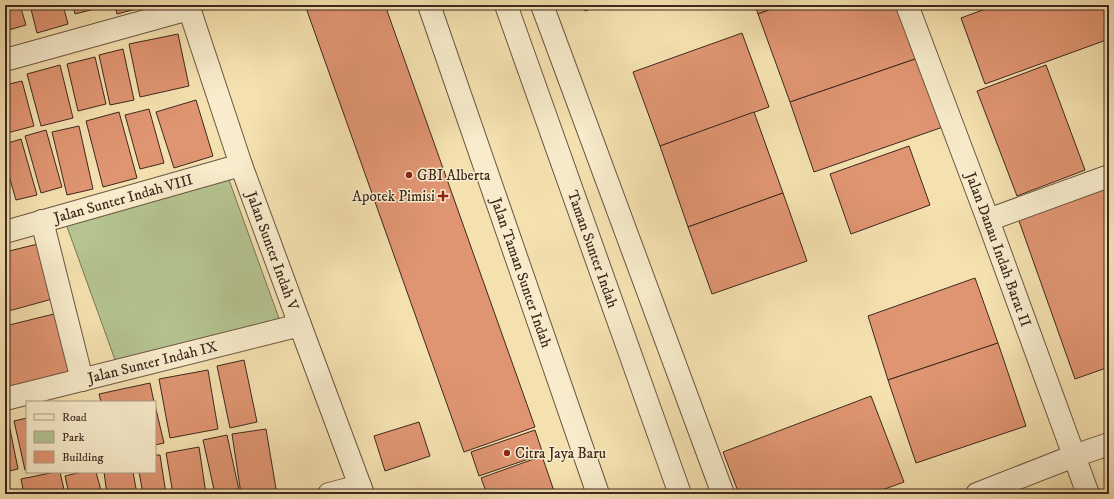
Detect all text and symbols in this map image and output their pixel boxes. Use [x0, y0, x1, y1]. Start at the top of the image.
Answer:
place label: GBI Alberta [417, 166, 491, 185]
street label: Jalan Danau Indah Barat II [960, 168, 1035, 330]
street label: Jalan Sunter Indah VIII [50, 170, 195, 228]
marker: GBI Alberta [404, 170, 414, 180]
street label: Jalan Sunter Indah V [241, 187, 303, 313]
place label: Apotek Pimisi [352, 187, 435, 206]
street label: Taman Sunter Indah [563, 188, 622, 311]
marker: Apotek Pimisi [438, 191, 448, 201]
street label: Jalan Taman Sunter Indah [486, 193, 556, 350]
street label: Jalan Sunter Indah IX [84, 337, 219, 388]
legend [26, 401, 156, 473]
text: Road [62, 410, 87, 425]
text: Park [62, 430, 84, 445]
place label: Citra Jaya Baru [515, 444, 606, 463]
marker: Citra Jaya Baru [502, 448, 512, 458]
text: Building [62, 450, 103, 465]

